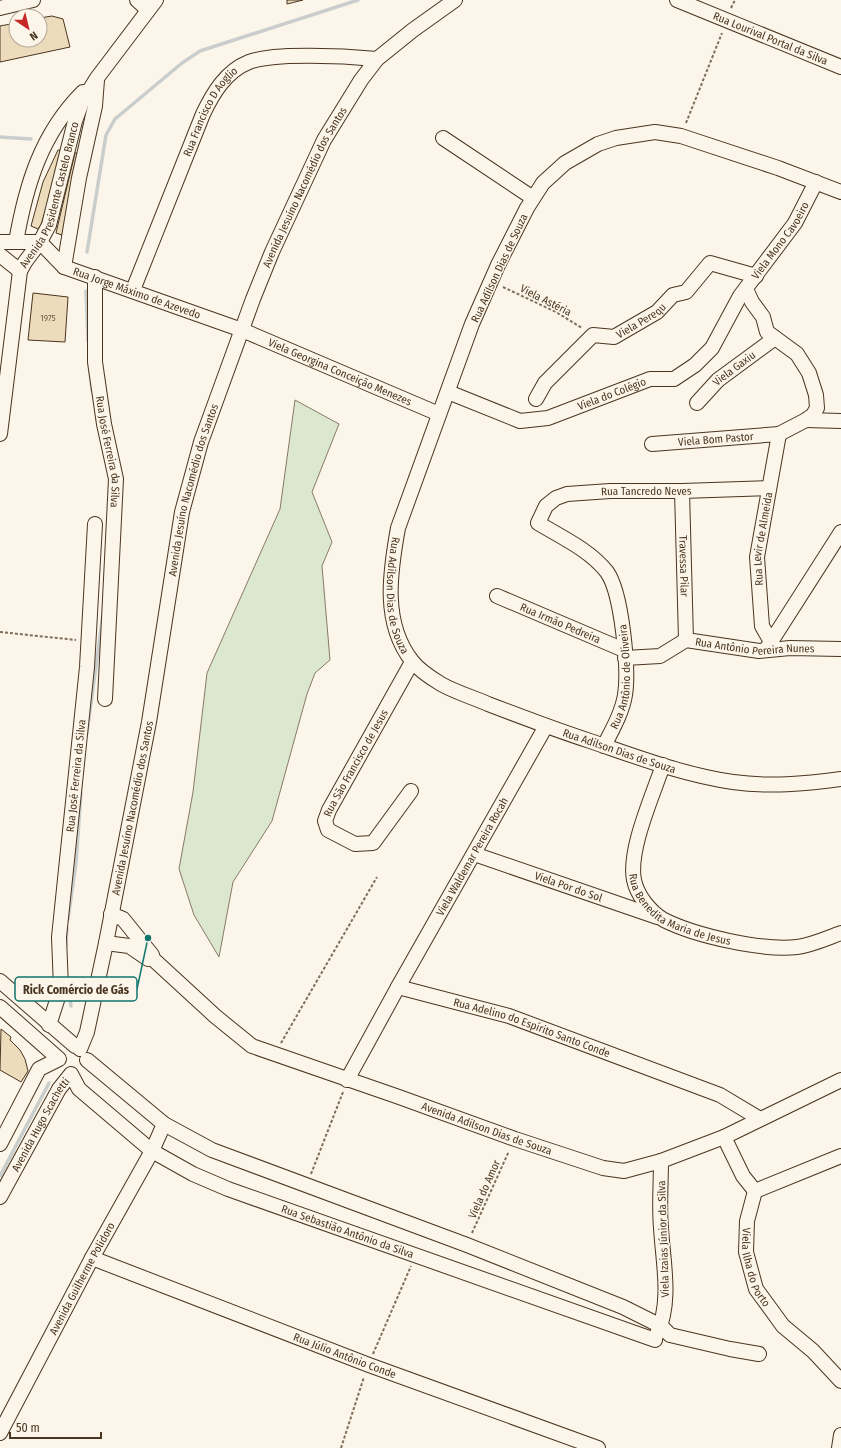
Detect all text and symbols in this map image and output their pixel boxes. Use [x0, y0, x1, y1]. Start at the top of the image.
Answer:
north arrow [8, 8, 48, 48]
street label: Rua Lourival Portal da Silva [711, 9, 830, 68]
text: N [27, 29, 40, 43]
street label: Rua Francisco D Aoglio [181, 64, 240, 158]
street label: Avenida Jesuíno Nacomédio dos Santos [260, 104, 350, 270]
street label: Avenida Presidente Castelo Branco [17, 120, 82, 270]
street label: Viela Mono Cavoeiro [749, 200, 812, 282]
street label: Rua Adílson Dias de Souza [469, 212, 530, 325]
street label: Rua Jorge Máximo de Azevedo [71, 265, 202, 322]
street label: Viela Astéria [518, 282, 574, 319]
street label: Viela Perequ [614, 301, 669, 341]
house number: 1975 [40, 313, 56, 323]
street label: Viela Georgina Conceição Menezes [266, 336, 414, 409]
street label: Viela Gaxiu [710, 349, 758, 388]
street label: Viela do Colégio [576, 375, 648, 413]
street label: Rua José Ferreira da Silva [93, 395, 122, 508]
street label: Avenida Jesuíno Nacomédio dos Santos [166, 402, 221, 577]
street label: Viela Bom Pastor [678, 430, 754, 449]
street label: Rua Tancredo Neves [601, 485, 692, 499]
street label: Rua Levir de Almeida [751, 491, 775, 586]
street label: Travessa Pilar [676, 535, 691, 597]
street label: Rua Adílson Dias de Souza [384, 536, 411, 656]
street label: Rua Irmão Pedreira [518, 601, 602, 646]
street label: Rua Antônio de Oliveira [608, 624, 633, 731]
street label: Rua Antônio Pereira Nunes [694, 635, 815, 658]
street label: Rua São Francisco de Jesus [321, 707, 391, 818]
street label: Rua José Ferreira da Silva [64, 719, 89, 833]
street label: Avenida Jesuíno Nacomédio dos Santos [109, 719, 156, 896]
street label: Rua Adilson Dias de Souza [561, 726, 677, 776]
street label: Viela Waldemar Pereira Rocah [434, 795, 511, 918]
street label: Viela Por do Sol [533, 869, 604, 905]
street label: Rua Benedita Maria de Jesus [626, 873, 732, 948]
callout: Rick Comércio de Gás [15, 977, 137, 1001]
text: Rick Comércio de Gás [23, 983, 130, 997]
street label: Rua Adelino do Espírito Santo Conde [452, 996, 612, 1060]
street label: Avenida Hugo Scachetti [9, 1075, 73, 1174]
street label: Avenida Adilson Dias de Souza [420, 1100, 553, 1158]
street label: Viela do Amor [466, 1158, 503, 1221]
street label: Viela Izaias Júnior da Silva [655, 1180, 672, 1298]
street label: Rua Sebastião Antônio da Silva [279, 1202, 415, 1261]
street label: Avenida Guilherme Polidoro [47, 1220, 118, 1337]
street label: Viela Ilha do Porto [739, 1227, 773, 1310]
street label: Rua Júlio Antônio Conde [292, 1330, 398, 1381]
scale bar [10, 1414, 101, 1440]
text: 50 m [16, 1421, 40, 1435]

